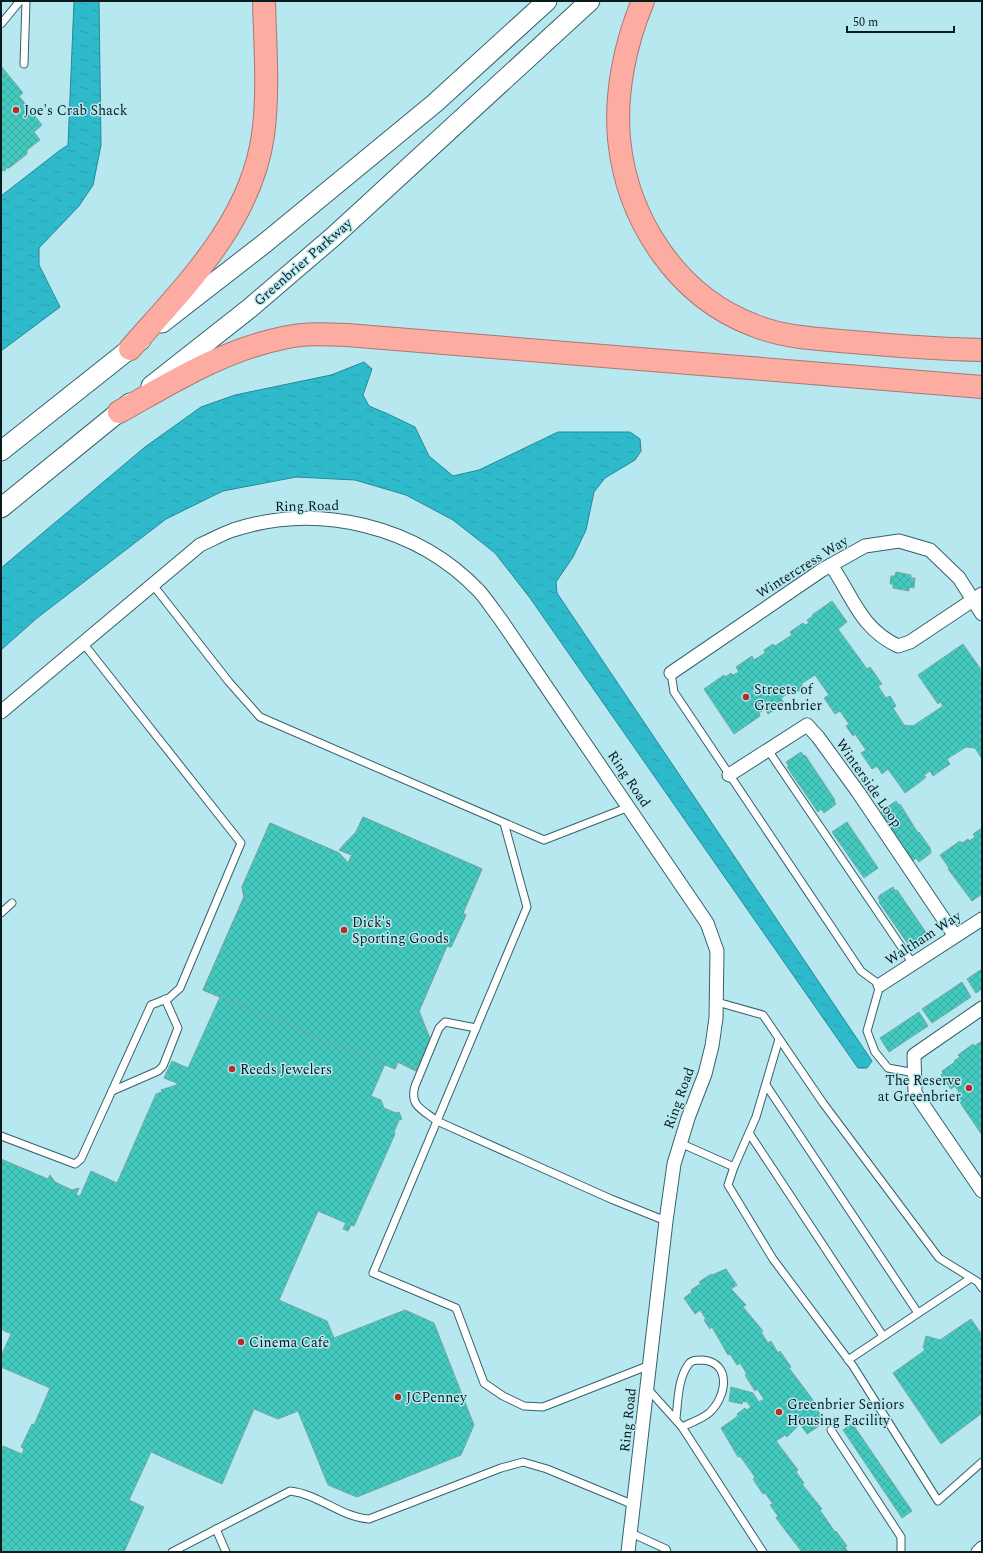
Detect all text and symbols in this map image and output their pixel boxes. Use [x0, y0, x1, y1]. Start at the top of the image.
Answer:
scale bar [847, 8, 954, 34]
text: 50 m [853, 13, 878, 32]
place label: Joe's Crab Shack [24, 100, 128, 121]
marker: Joe's Crab Shack [11, 105, 21, 115]
street label: Greenbrier Parkway [249, 212, 358, 311]
street label: Ring Road [275, 495, 340, 517]
street label: Wintercress Way [752, 530, 853, 604]
place label: Streets of Greenbrier [754, 679, 822, 716]
marker: Streets of Greenbrier [741, 692, 751, 702]
street label: Winterside Loop [831, 734, 907, 832]
street label: Ring Road [602, 746, 656, 812]
street label: Waltham Way [881, 905, 966, 970]
place label: Dick's Sporting Goods [352, 912, 449, 949]
marker: Dick's Sporting Goods [339, 925, 349, 935]
place label: Reeds Jewelers [240, 1059, 332, 1080]
marker: Reeds Jewelers [227, 1064, 237, 1074]
street label: Ring Road [658, 1064, 700, 1132]
place label: The Reserve at Greenbrier [878, 1070, 961, 1107]
marker: The Reserve at Greenbrier [964, 1083, 974, 1093]
place label: Cinema Cafe [249, 1332, 329, 1353]
marker: Cinema Cafe [236, 1337, 246, 1347]
place label: JCPenney [406, 1387, 468, 1408]
street label: Ring Road [614, 1387, 642, 1453]
marker: JCPenney [393, 1392, 403, 1402]
place label: Greenbrier Seniors Housing Facility [787, 1394, 905, 1431]
marker: Greenbrier Seniors Housing Facility [774, 1407, 784, 1417]

